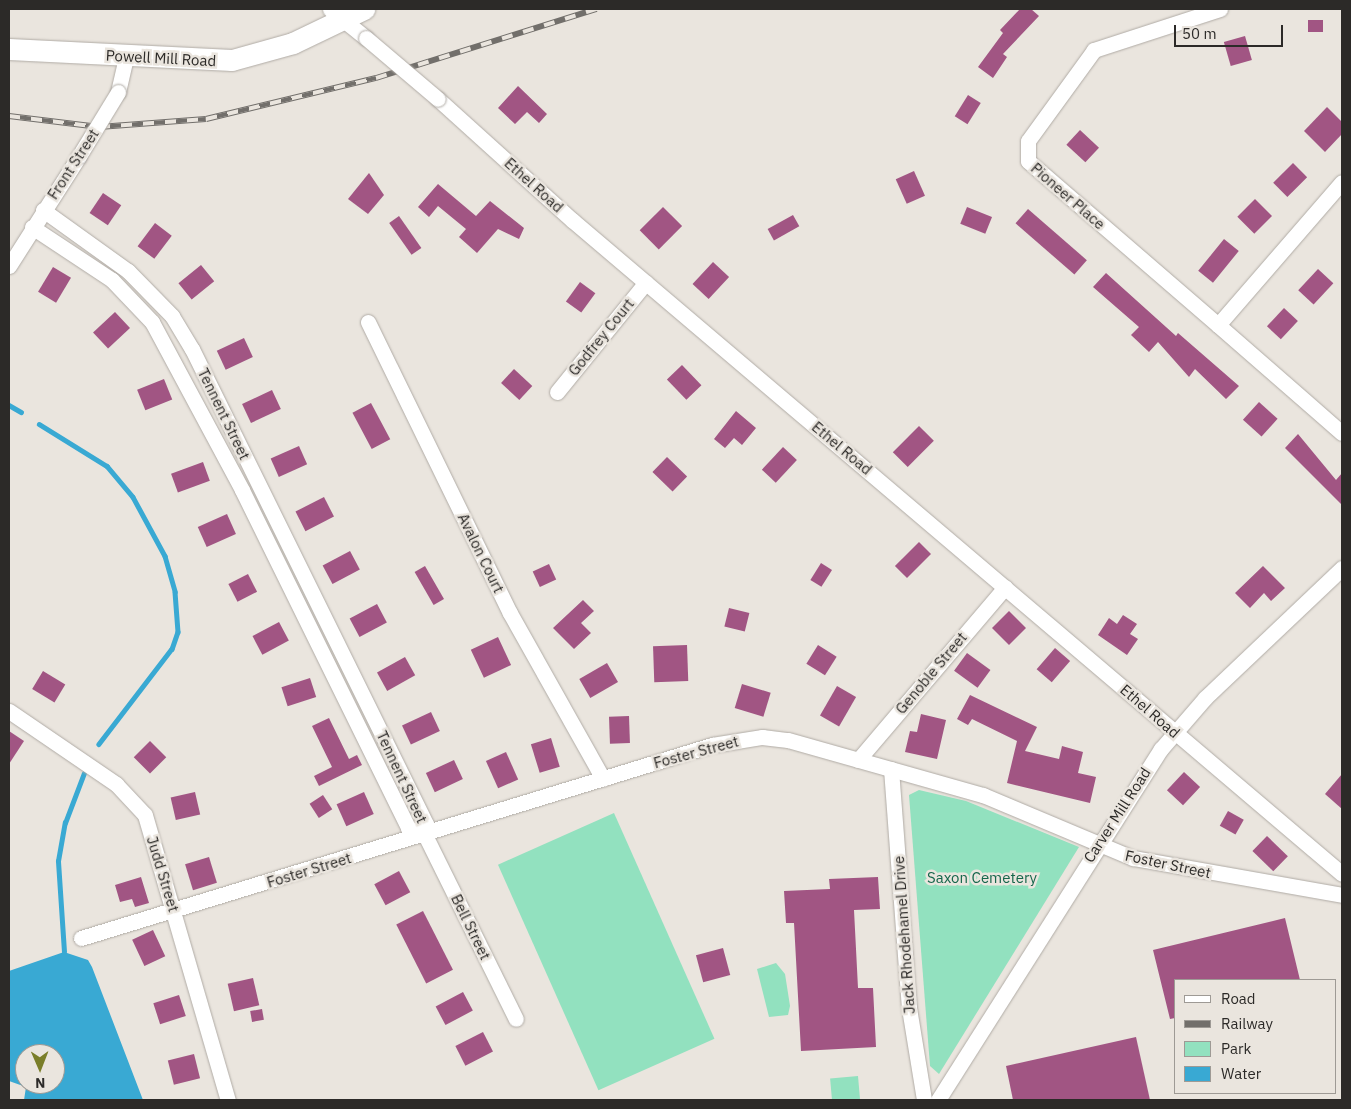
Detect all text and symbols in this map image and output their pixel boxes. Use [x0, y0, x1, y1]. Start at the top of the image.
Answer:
scale bar [1176, 15, 1285, 47]
text: 50 m [1182, 24, 1217, 43]
street label: Powell Mill Road [105, 46, 217, 70]
street label: Front Street [44, 125, 102, 203]
street label: Ethel Road [501, 154, 567, 216]
street label: Pioneer Place [1027, 159, 1109, 233]
street label: Godfrey Court [564, 295, 638, 379]
street label: Tennent Street [194, 365, 254, 463]
street label: Ethel Road [808, 418, 876, 478]
street label: Avalon Court [454, 510, 508, 596]
street label: Genoble Street [892, 628, 970, 718]
street label: Ethel Road [1117, 680, 1183, 742]
street label: Tennent Street [373, 728, 431, 826]
street label: Foster Street [652, 732, 740, 772]
street label: Carver Mill Road [1080, 764, 1154, 866]
street label: Judd Street [143, 834, 183, 914]
street label: Foster Street [1123, 846, 1213, 882]
street label: Foster Street [265, 849, 353, 891]
street label: Jack Rhodehamel Drive [889, 855, 919, 1015]
park label: Saxon Cemetery [927, 869, 1037, 887]
street label: Bell Street [447, 891, 495, 963]
legend [1174, 979, 1336, 1094]
text: Road [1221, 989, 1256, 1008]
text: Railway [1221, 1014, 1273, 1033]
text: Park [1221, 1039, 1251, 1058]
north arrow [15, 1044, 65, 1094]
text: Water [1221, 1064, 1261, 1083]
text: N [35, 1074, 45, 1092]

